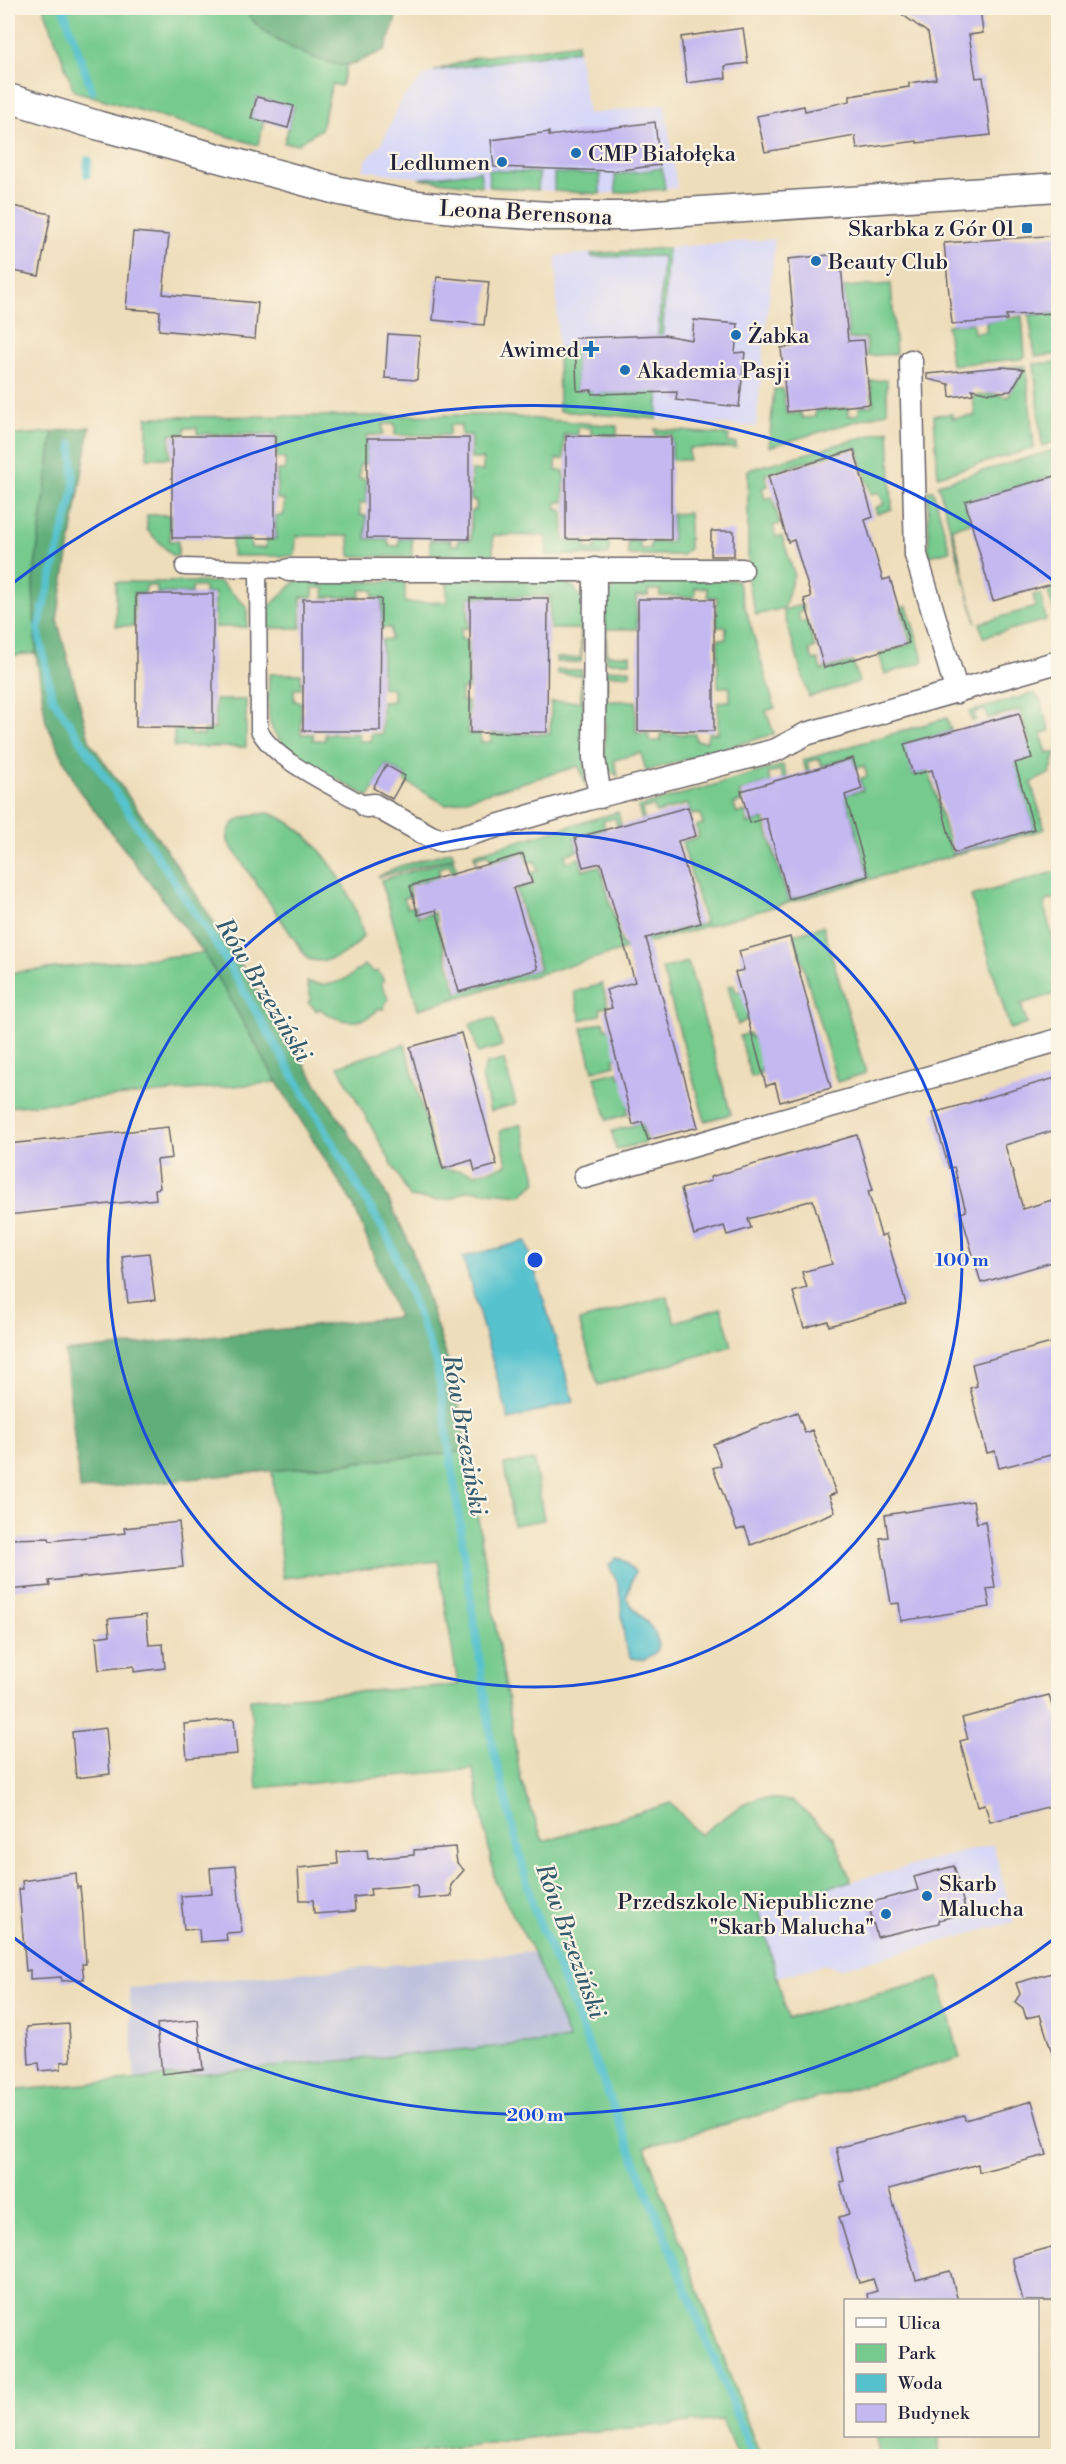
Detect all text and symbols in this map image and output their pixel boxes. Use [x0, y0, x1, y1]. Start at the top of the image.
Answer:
place label: CMP Białołęka [588, 141, 737, 168]
marker: CMP Białołęka [569, 146, 583, 160]
place label: Ledlumen [389, 150, 490, 177]
marker: Ledlumen [495, 155, 509, 169]
street label: Leona Berensona [439, 195, 614, 232]
place label: Skarbka z Gór 01 [848, 216, 1016, 243]
marker: Skarbka z Gór 01 [1020, 221, 1034, 235]
place label: Beauty Club [827, 249, 948, 276]
marker: Beauty Club [809, 254, 823, 268]
place label: Żabka [748, 322, 810, 350]
marker: Żabka [729, 328, 743, 342]
place label: Awimed [499, 337, 579, 364]
marker: Awimed [584, 342, 598, 356]
place label: Akademia Pasji [636, 358, 790, 385]
marker: Akademia Pasji [618, 363, 632, 377]
water label: Rów Brzeziński [208, 912, 318, 1068]
text: 100 m [935, 1249, 989, 1272]
centre of rings [525, 1250, 545, 1270]
water label: Rów Brzeziński [435, 1351, 493, 1518]
water label: Rów Brzeziński [528, 1859, 612, 2023]
place label: Skarb Malucha [939, 1871, 1025, 1923]
place label: Przedszkole Niepubliczne "Skarb Malucha" [617, 1889, 874, 1941]
marker: Skarb Malucha [920, 1889, 934, 1903]
marker: Przedszkole Niepubliczne "Skarb Malucha" [879, 1907, 893, 1921]
text: 200 m [507, 2104, 564, 2127]
legend [844, 2299, 1039, 2437]
text: Ulica [898, 2312, 942, 2335]
text: Park [898, 2342, 937, 2365]
text: Woda [897, 2372, 943, 2395]
text: Budynek [897, 2402, 971, 2425]

